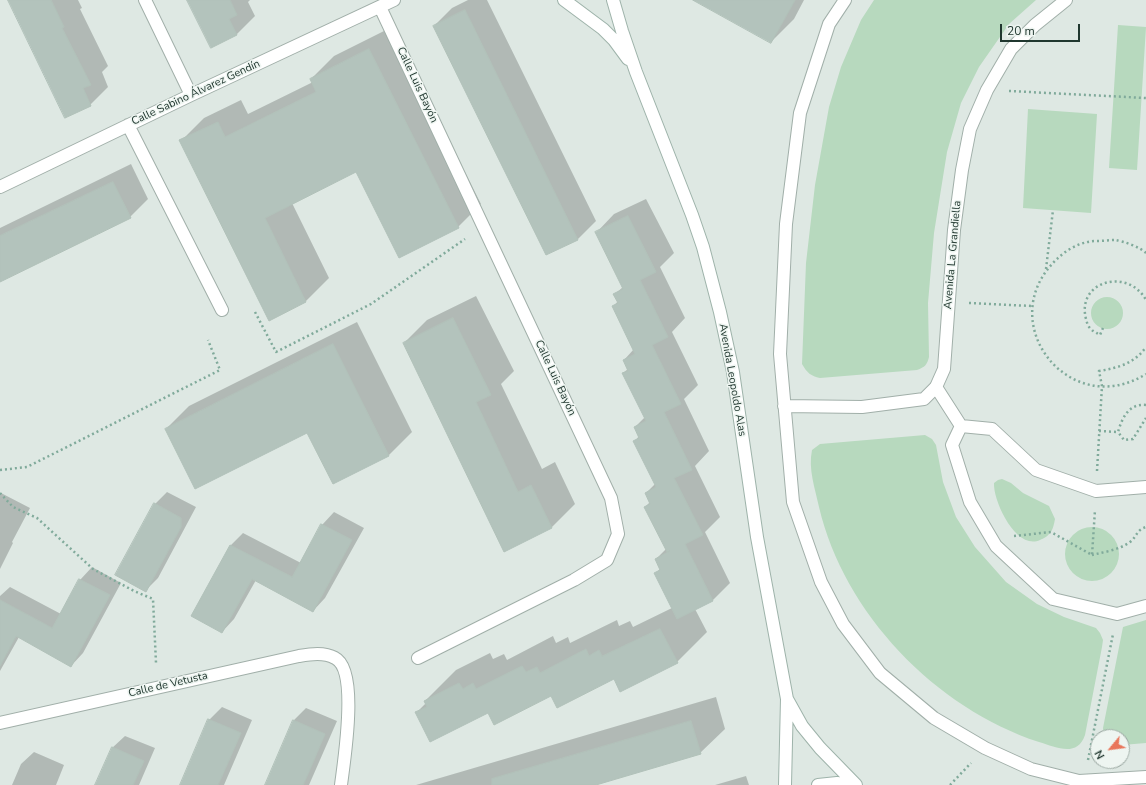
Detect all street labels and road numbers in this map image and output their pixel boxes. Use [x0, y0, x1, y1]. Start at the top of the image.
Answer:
street label: Calle Luis Bayón [394, 45, 440, 125]
street label: Calle Sabino Álvarez Gendín [130, 57, 262, 129]
street label: Avenida La Grandiella [942, 200, 964, 310]
street label: Avenida Leopoldo Alas [716, 323, 748, 437]
street label: Calle Luis Bayón [532, 338, 578, 418]
street label: Calle de Vetusta [127, 669, 209, 701]

